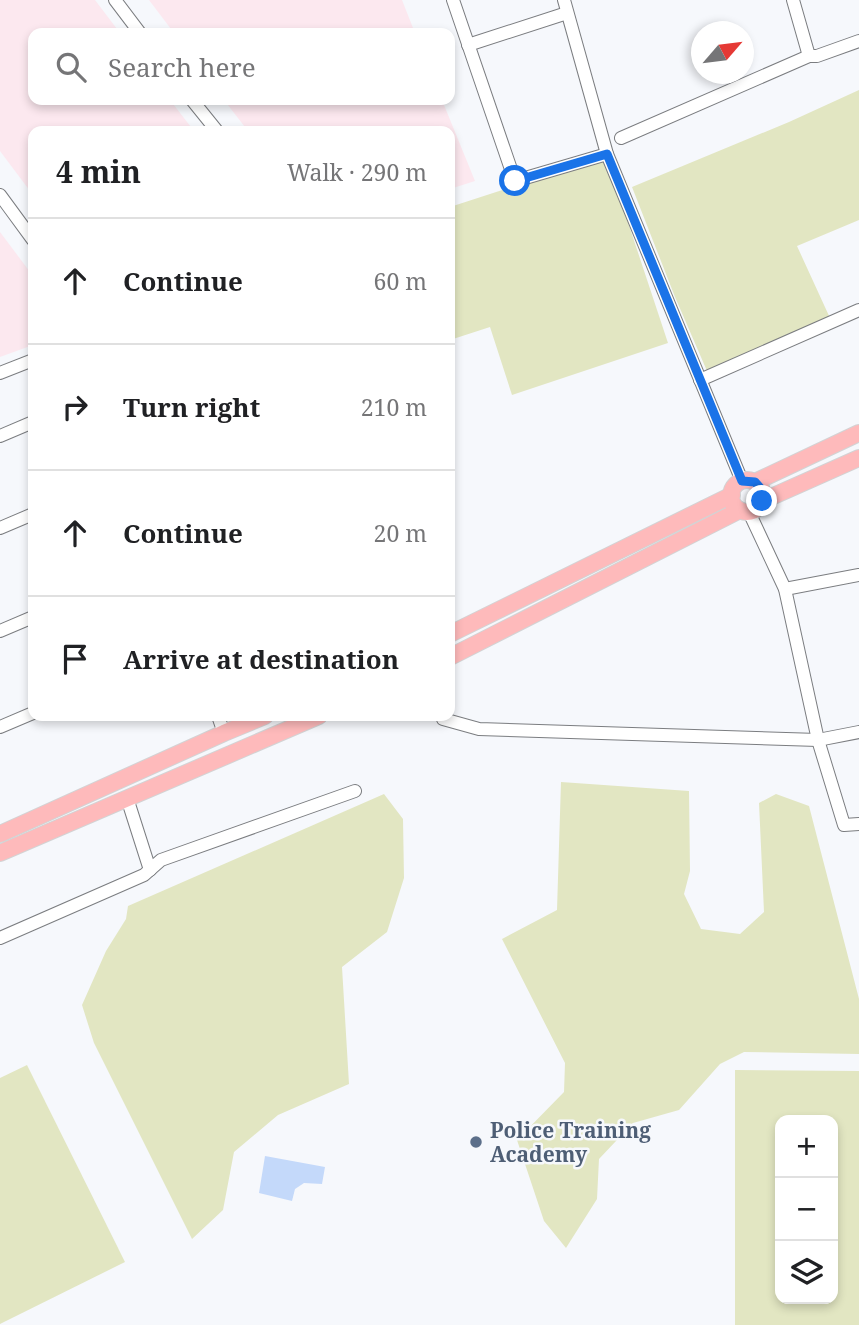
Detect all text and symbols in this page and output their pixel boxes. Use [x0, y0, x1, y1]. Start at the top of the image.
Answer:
north arrow [691, 21, 754, 84]
search box [28, 28, 455, 105]
icon: search [52, 48, 90, 86]
text: Search here [108, 49, 256, 85]
text: 4 min [56, 151, 141, 192]
text: Walk · 290 m [287, 156, 427, 188]
route start [499, 165, 530, 196]
icon: ahead [56, 262, 94, 300]
text: Continue [123, 263, 243, 299]
text: 60 m [374, 265, 427, 297]
icon: right [56, 388, 94, 426]
text: Turn right [123, 389, 260, 425]
text: 210 m [361, 391, 427, 423]
route end [746, 485, 777, 516]
icon: ahead [56, 514, 94, 552]
text: Continue [123, 515, 243, 551]
text: 20 m [374, 517, 427, 549]
icon: arrive [56, 640, 94, 678]
text: Arrive at destination [123, 641, 399, 677]
map controls [775, 1115, 838, 1304]
button: + [775, 1115, 838, 1178]
place label: Police Training Academy [490, 1116, 651, 1168]
marker: Police Training Academy [468, 1134, 484, 1150]
button: − [775, 1178, 838, 1241]
button: layers [775, 1241, 838, 1304]

